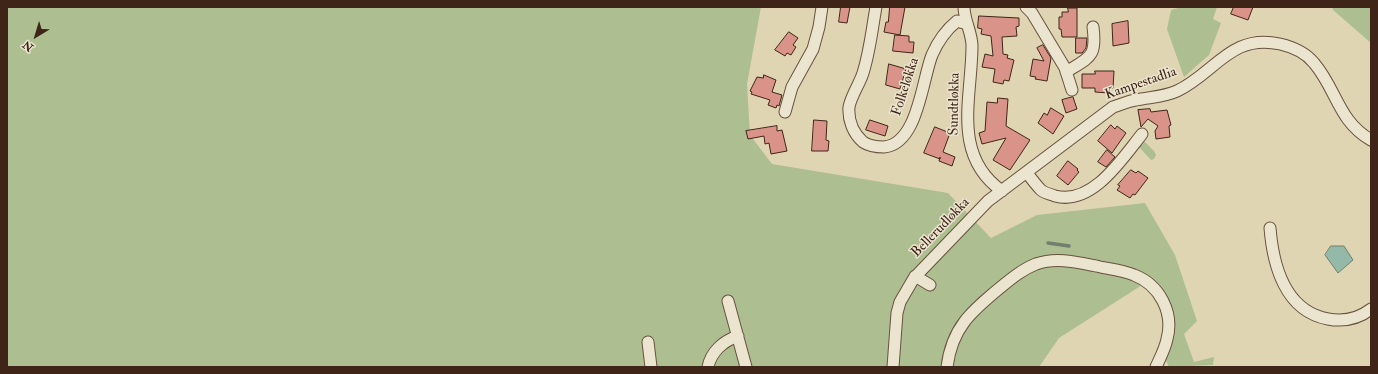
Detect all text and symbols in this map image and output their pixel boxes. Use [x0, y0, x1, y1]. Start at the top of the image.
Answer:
north arrow [16, 16, 56, 56]
text: N [20, 38, 36, 54]
street label: Folkeløkka [889, 56, 923, 118]
street label: Kampestadlia [1103, 64, 1179, 104]
street label: Sundtløkka [946, 73, 964, 135]
street label: Bellerudløkka [908, 195, 974, 261]

